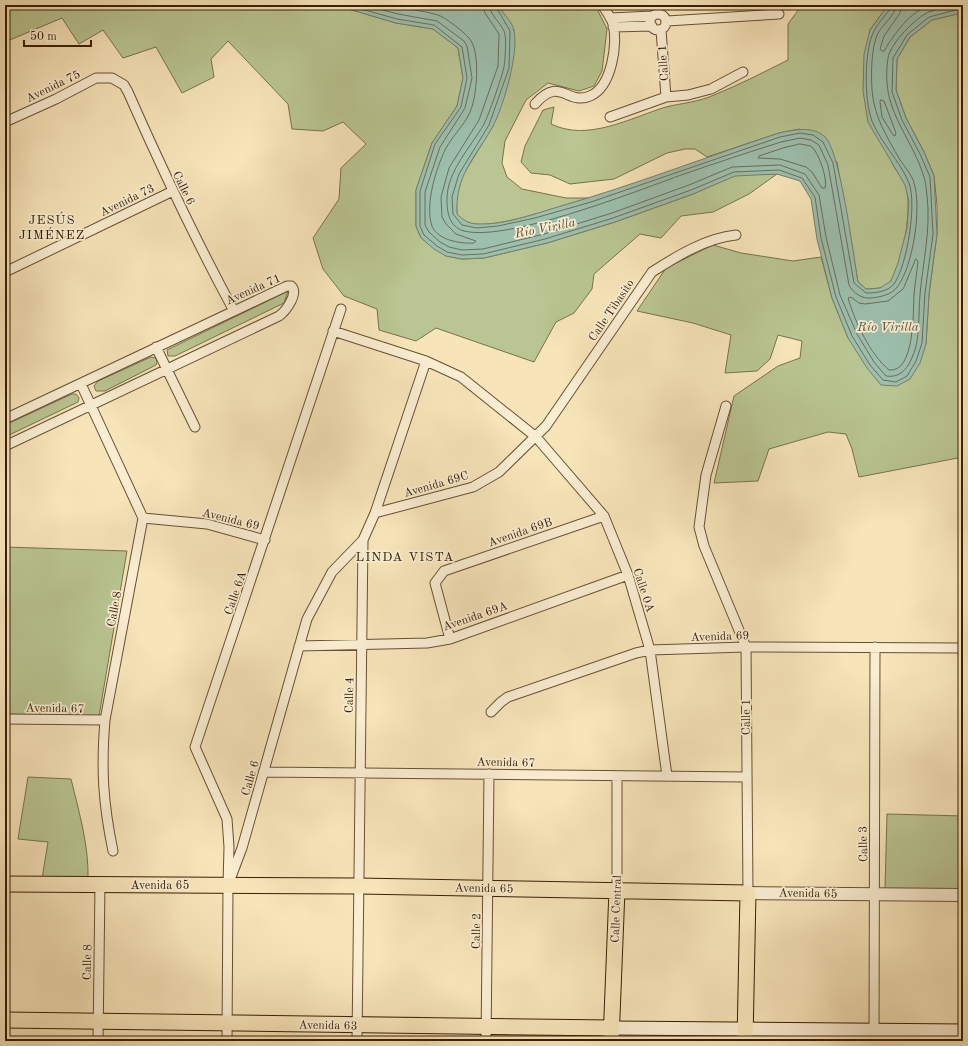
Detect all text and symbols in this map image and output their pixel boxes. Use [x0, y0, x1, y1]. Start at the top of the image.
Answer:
scale bar [24, 22, 91, 48]
text: 50 m [30, 30, 57, 43]
street label: Calle 1 [657, 44, 671, 81]
street label: Avenida 75 [24, 68, 83, 105]
street label: Calle 6 [170, 169, 196, 207]
street label: Avenida 73 [98, 183, 157, 219]
district label: JESÚS JIMÉNEZ [19, 211, 85, 242]
water label: Río Virilla [513, 216, 577, 241]
street label: Avenida 71 [224, 272, 283, 307]
street label: Calle Tibasito [587, 277, 637, 344]
water label: Río Virilla [856, 321, 919, 334]
street label: Avenida 69C [402, 470, 470, 500]
street label: Avenida 69 [201, 507, 261, 533]
street label: Avenida 69B [487, 516, 554, 550]
district label: LINDA VISTA [355, 551, 455, 564]
street label: Calle 0A [630, 567, 656, 614]
street label: Calle 6A [223, 570, 249, 617]
street label: Calle 8 [106, 590, 124, 628]
street label: Avenida 69A [441, 600, 509, 634]
street label: Avenida 69 [690, 630, 750, 644]
street label: Calle 4 [344, 677, 356, 713]
street label: Calle 1 [741, 699, 753, 735]
street label: Avenida 67 [25, 702, 85, 716]
street label: Avenida 67 [476, 756, 536, 770]
street label: Calle 6 [240, 759, 262, 797]
street label: Calle 3 [858, 826, 870, 862]
street label: Calle Central [610, 875, 624, 943]
street label: Avenida 65 [131, 879, 189, 892]
street label: Avenida 65 [454, 881, 514, 896]
street label: Avenida 65 [778, 886, 838, 901]
street label: Calle 2 [471, 913, 483, 949]
street label: Calle 8 [82, 944, 94, 980]
street label: Avenida 63 [298, 1019, 358, 1033]

